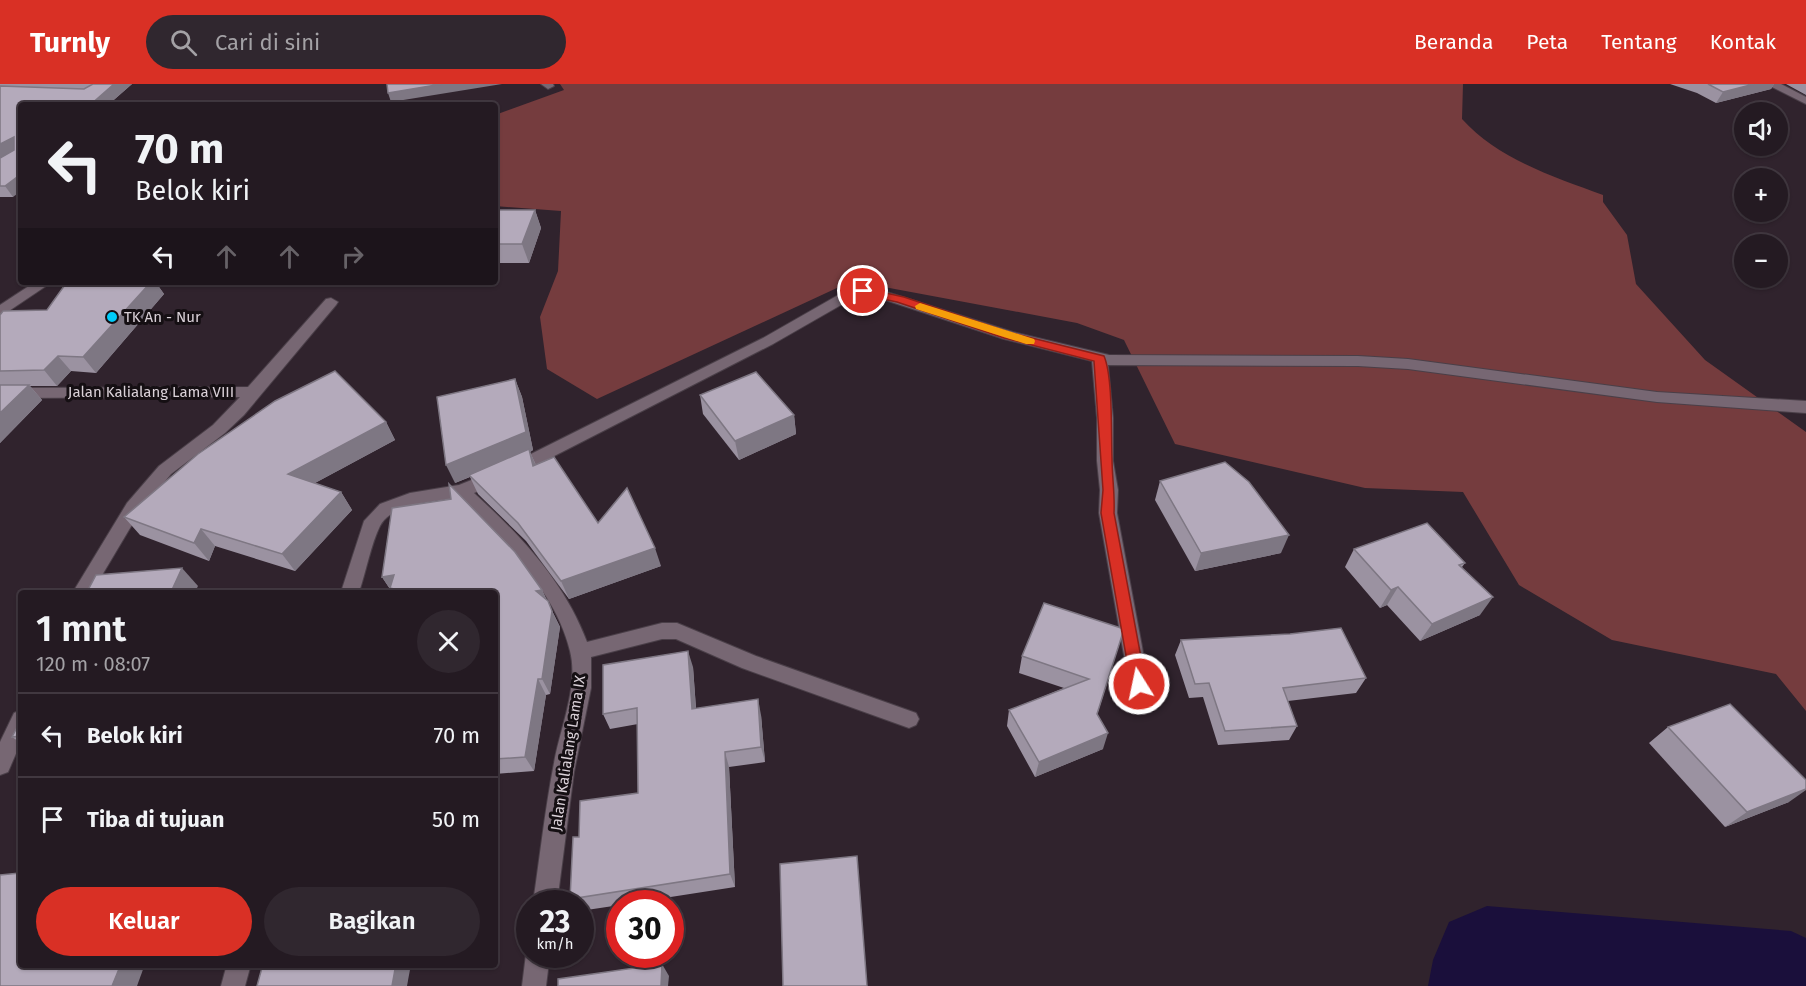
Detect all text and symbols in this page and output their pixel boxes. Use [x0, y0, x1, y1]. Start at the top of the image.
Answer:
search box [146, 15, 566, 69]
text: Turnly [30, 26, 110, 59]
icon: search [167, 26, 200, 59]
text: Cari di sini [215, 29, 320, 56]
text: Beranda [1414, 29, 1493, 55]
text: Peta [1526, 29, 1568, 55]
text: Tentang [1601, 29, 1677, 55]
text: Kontak [1710, 29, 1776, 55]
map controls [1734, 102, 1788, 288]
button: sound [1734, 102, 1788, 156]
text: 70 m [135, 124, 224, 174]
icon: left [36, 126, 114, 204]
button: + [1734, 168, 1788, 222]
text: Belok kiri [135, 175, 250, 207]
button: − [1734, 234, 1788, 288]
icon: left [147, 240, 180, 273]
icon: ahead [210, 240, 243, 273]
icon: ahead [273, 240, 306, 273]
icon: right [336, 240, 369, 273]
pin [837, 265, 888, 316]
icon: arrive [846, 274, 879, 307]
place label: TK An - Nur [124, 308, 201, 326]
marker: TK An - Nur [105, 310, 119, 324]
street label: Jalan Kalialang Lama VIII [68, 383, 234, 401]
text: 1 mnt [36, 607, 126, 651]
button: close [417, 610, 480, 673]
text: 120 m · 08:07 [36, 652, 150, 676]
position arrow [1107, 652, 1171, 716]
street label: Jalan Kalialang Lama IX [547, 673, 589, 832]
icon: left [36, 719, 69, 752]
text: Belok kiri [87, 722, 183, 749]
text: 70 m [434, 722, 480, 749]
icon: arrive [36, 803, 69, 836]
text: Tiba di tujuan [87, 806, 224, 833]
text: 50 m [432, 806, 480, 833]
button: Keluar [36, 887, 252, 956]
button: Bagikan [264, 887, 480, 956]
speed limit sign: 30 [606, 890, 684, 968]
text: 23 [540, 904, 570, 940]
text: km/h [536, 935, 574, 953]

